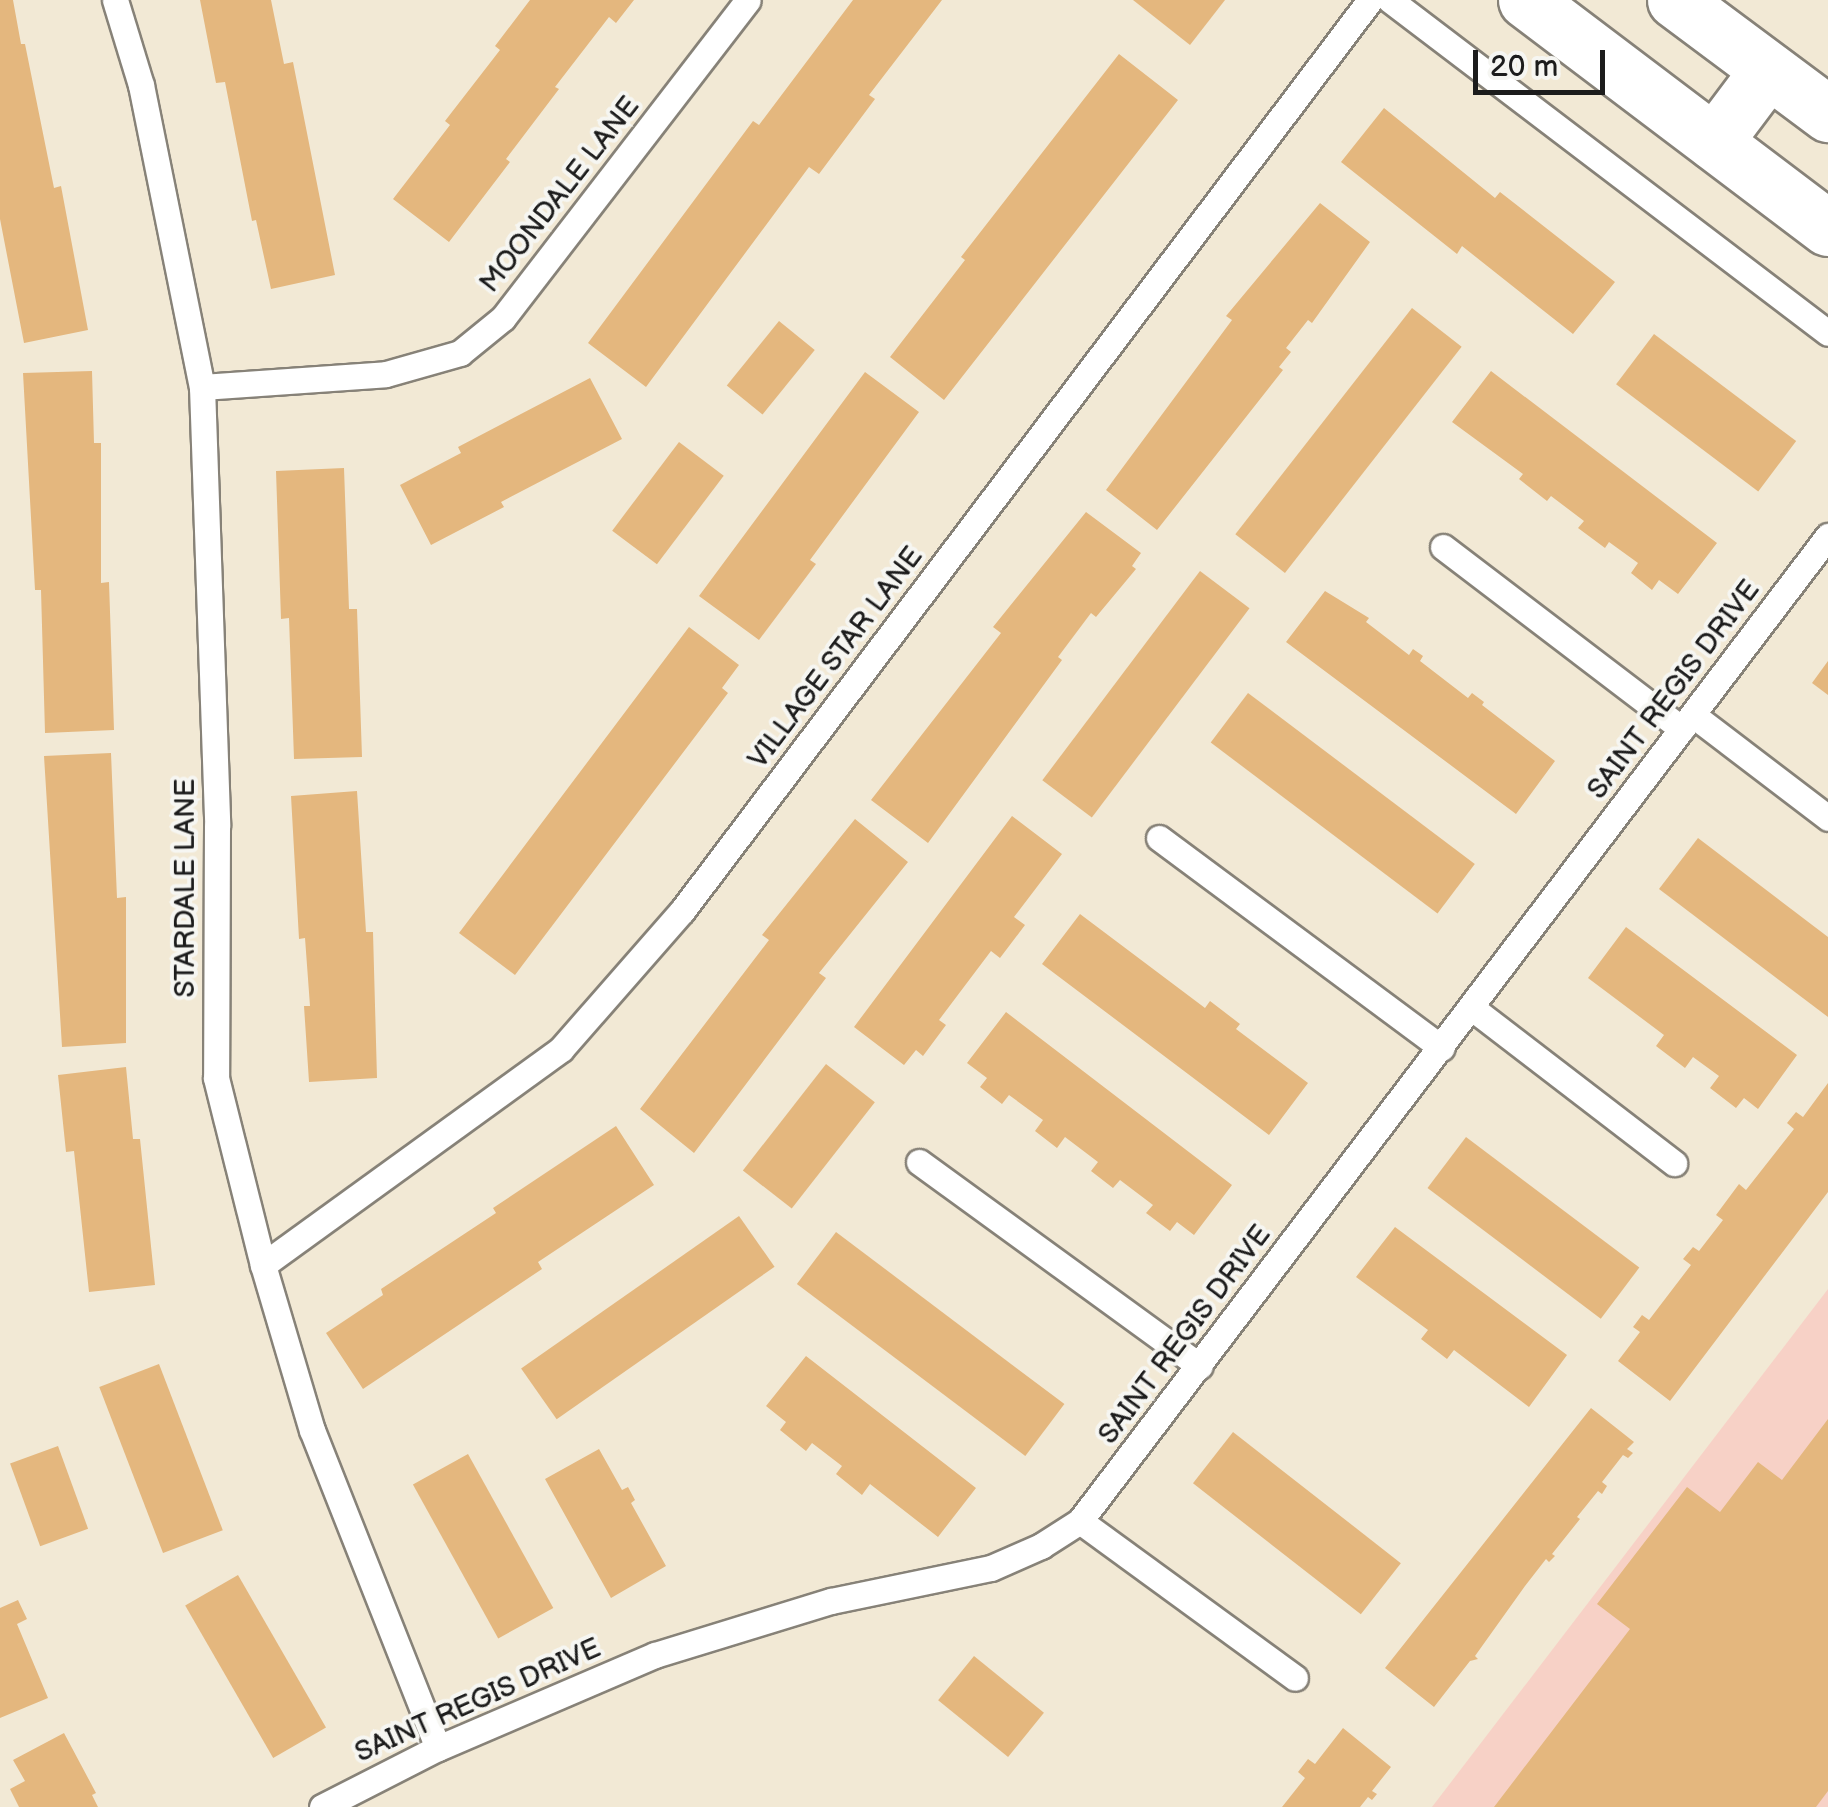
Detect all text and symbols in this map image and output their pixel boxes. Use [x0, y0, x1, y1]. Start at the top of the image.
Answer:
scale bar [1478, 30, 1610, 92]
text: 20 m [1490, 49, 1558, 85]
street label: MOONDALE LANE [473, 90, 647, 300]
street label: VILLAGE STAR LANE [742, 540, 930, 776]
street label: SAINT REGIS DRIVE [1581, 574, 1767, 806]
street label: STARDALE LANE [169, 779, 203, 997]
street label: SAINT REGIS DRIVE [1092, 1219, 1278, 1451]
street label: SAINT REGIS DRIVE [350, 1632, 606, 1770]

